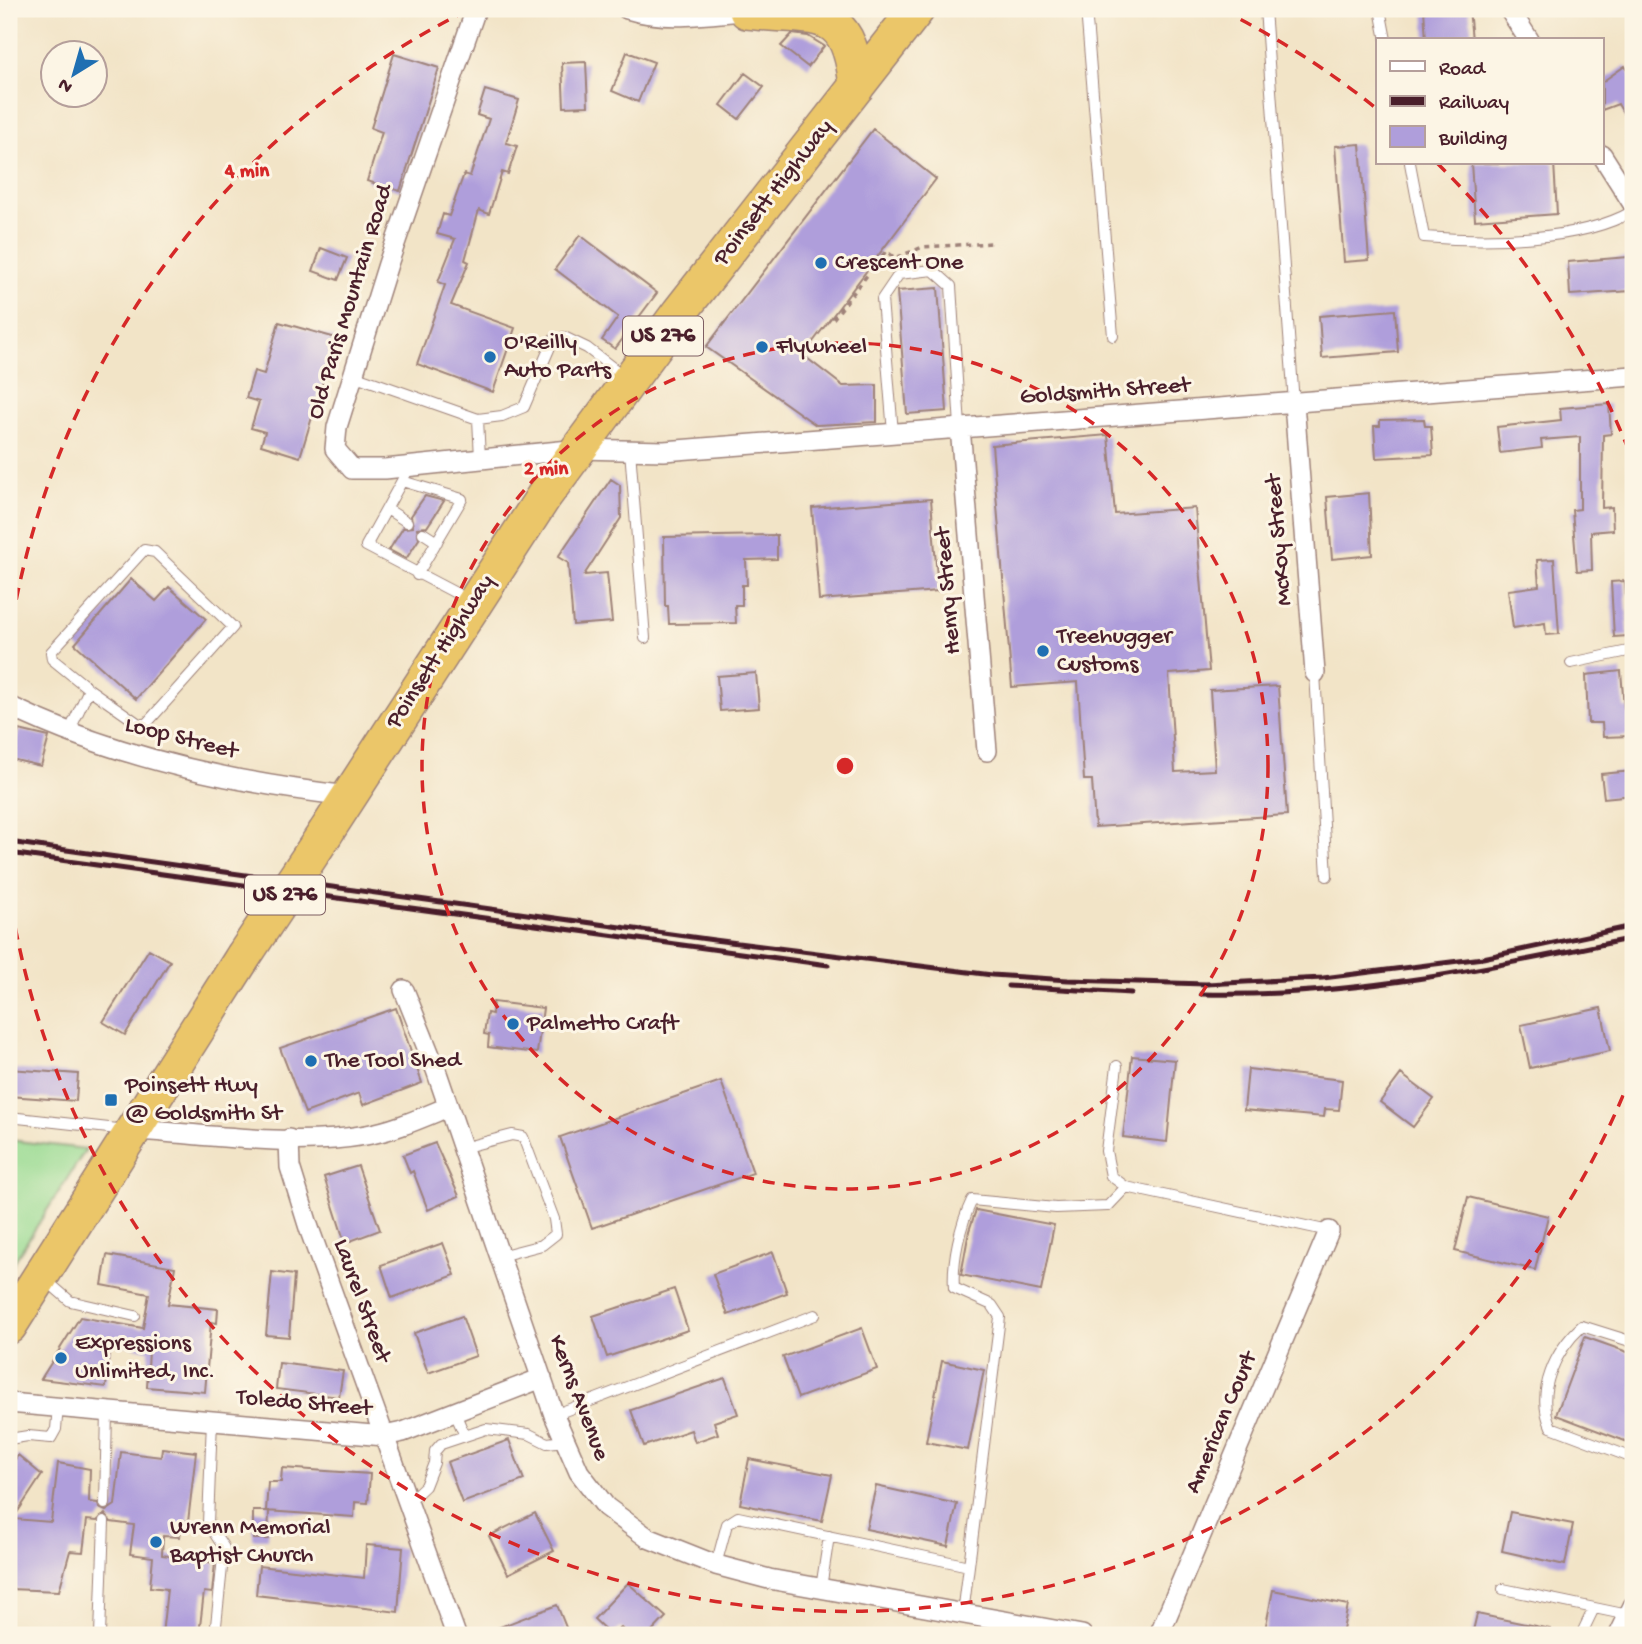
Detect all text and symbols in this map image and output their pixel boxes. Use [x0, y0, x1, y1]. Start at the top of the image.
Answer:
north arrow [38, 38, 108, 108]
legend [1376, 38, 1604, 164]
text: Road [1439, 58, 1487, 83]
text: N [54, 72, 78, 98]
text: Railway [1439, 92, 1509, 117]
street label: Poinsett Highway [707, 114, 840, 273]
text: Building [1438, 128, 1508, 153]
text: 4 min [224, 160, 270, 185]
street label: Old Paris Mountain Road [301, 179, 401, 423]
place label: Crescent One [835, 249, 964, 278]
marker: Crescent One [813, 255, 829, 271]
road number: US 276 [623, 316, 703, 356]
place label: O'Reilly Auto Parts [504, 329, 612, 386]
place label: Flywheel [775, 333, 867, 362]
marker: Flywheel [754, 339, 770, 355]
marker: O'Reilly Auto Parts [482, 349, 498, 365]
street label: Goldsmith Street [1019, 371, 1193, 412]
text: 2 min [524, 458, 569, 483]
street label: McKoy Street [1260, 471, 1300, 607]
street label: Henry Street [929, 524, 969, 656]
street label: Poinsett Highway [380, 569, 502, 735]
place label: Treehugger Customs [1055, 623, 1174, 680]
marker: Treehugger Customs [1035, 643, 1051, 659]
street label: Loop Street [122, 711, 243, 768]
centre of rings [833, 754, 857, 778]
road number: US 276 [245, 876, 325, 914]
place label: Palmetto Craft [526, 1010, 680, 1039]
marker: Palmetto Craft [505, 1016, 521, 1032]
place label: The Tool Shed [323, 1047, 463, 1076]
marker: The Tool Shed [303, 1053, 319, 1069]
place label: Poinsett Hwy @ Goldsmith St [124, 1072, 284, 1129]
marker: Poinsett Hwy @ Goldsmith St [103, 1092, 119, 1108]
street label: Laurel Street [325, 1235, 397, 1369]
place label: Expressions Unlimited, Inc. [75, 1330, 215, 1387]
street label: Kerns Avenue [541, 1331, 615, 1465]
street label: American Court [1179, 1346, 1266, 1498]
marker: Expressions Unlimited, Inc. [53, 1350, 69, 1366]
street label: Toledo Street [233, 1383, 375, 1425]
place label: Wrenn Memorial Baptist Church [169, 1514, 331, 1571]
marker: Wrenn Memorial Baptist Church [148, 1534, 164, 1550]

